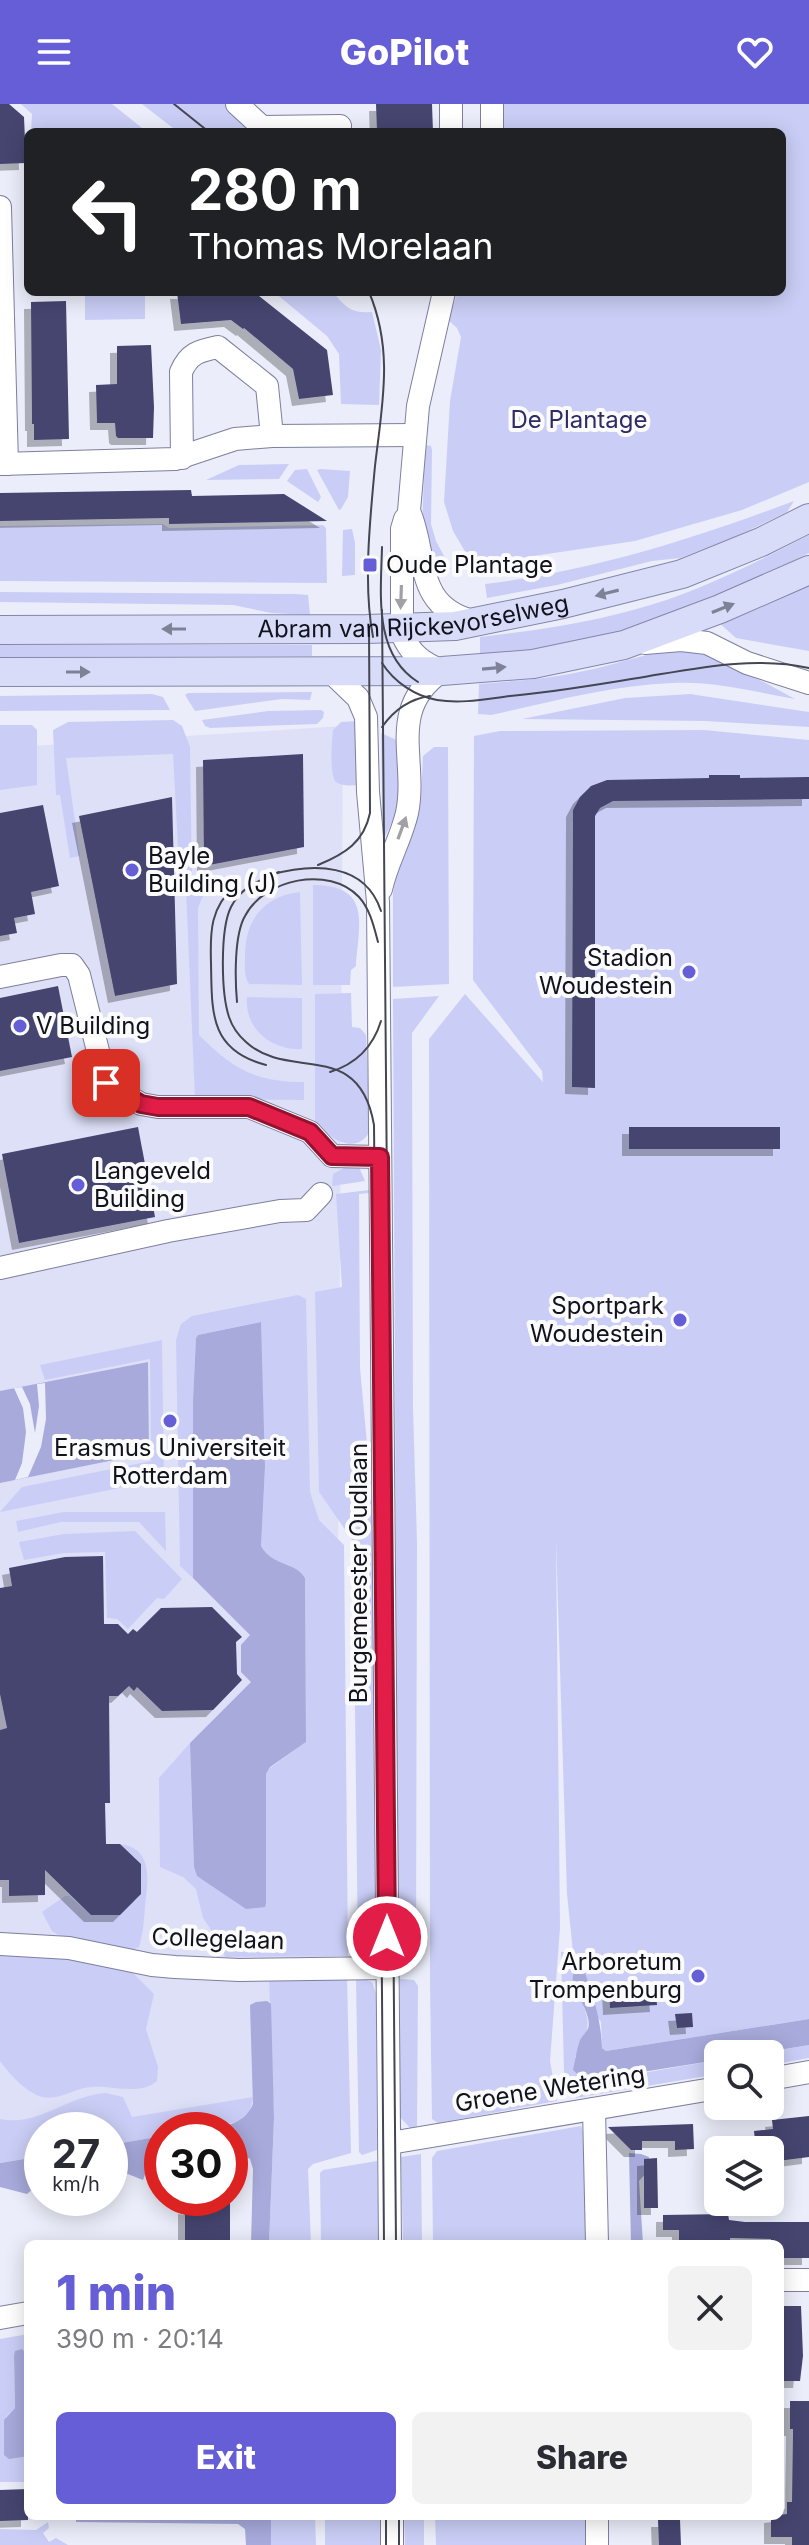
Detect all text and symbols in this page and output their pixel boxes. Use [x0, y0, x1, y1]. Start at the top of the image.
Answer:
icon: menu [32, 30, 76, 74]
text: GoPilot [340, 30, 469, 74]
icon: heart [733, 30, 777, 74]
text: 280 m [188, 156, 362, 224]
icon: left [56, 160, 160, 264]
text: Thomas Morelaan [188, 224, 493, 268]
park label: De Plantage [510, 405, 648, 434]
place label: Oude Plantage [386, 550, 553, 579]
marker: Oude Plantage [361, 556, 379, 574]
one-way arrow [395, 585, 408, 610]
one-way arrow [594, 587, 619, 600]
street label: Abram van Rijckevorselweg [257, 588, 571, 643]
one-way arrow [711, 601, 735, 614]
one-way arrow [161, 623, 186, 635]
one-way arrow [482, 662, 507, 675]
one-way arrow [66, 665, 91, 678]
one-way arrow [396, 816, 408, 840]
place label: Bayle Building (J) [148, 841, 277, 898]
marker: Bayle Building (J) [123, 861, 141, 879]
place label: Stadion Woudestein [539, 943, 673, 1000]
marker: Stadion Woudestein [680, 963, 698, 981]
place label: V Building [36, 1011, 150, 1040]
marker: V Building [11, 1017, 29, 1035]
pin [72, 1049, 140, 1117]
icon: arrive [84, 1061, 128, 1105]
place label: Langeveld Building [94, 1156, 211, 1213]
marker: Langeveld Building [69, 1176, 87, 1194]
place label: Sportpark Woudestein [530, 1291, 664, 1348]
marker: Sportpark Woudestein [671, 1311, 689, 1329]
marker: Erasmus Universiteit Rotterdam [161, 1412, 179, 1430]
place label: Erasmus Universiteit Rotterdam [54, 1433, 286, 1490]
street label: Burgemeester Oudlaan [344, 1443, 373, 1703]
position arrow [345, 1895, 429, 1979]
street label: Collegelaan [151, 1922, 285, 1955]
place label: Arboretum Trompenburg [529, 1947, 682, 2004]
marker: Arboretum Trompenburg [689, 1967, 707, 1985]
map controls [704, 2040, 784, 2216]
button: search [704, 2040, 784, 2120]
street label: Groene Wetering [453, 2059, 647, 2118]
speed limit sign: 30 [144, 2112, 248, 2216]
text: 27 [52, 2129, 100, 2178]
button: layers [704, 2136, 784, 2216]
text: km/h [52, 2172, 100, 2196]
text: 1 min [56, 2263, 176, 2322]
button: close [668, 2266, 752, 2350]
text: 390 m · 20:14 [56, 2323, 224, 2354]
button: Exit [56, 2412, 396, 2504]
button: Share [412, 2412, 752, 2504]

